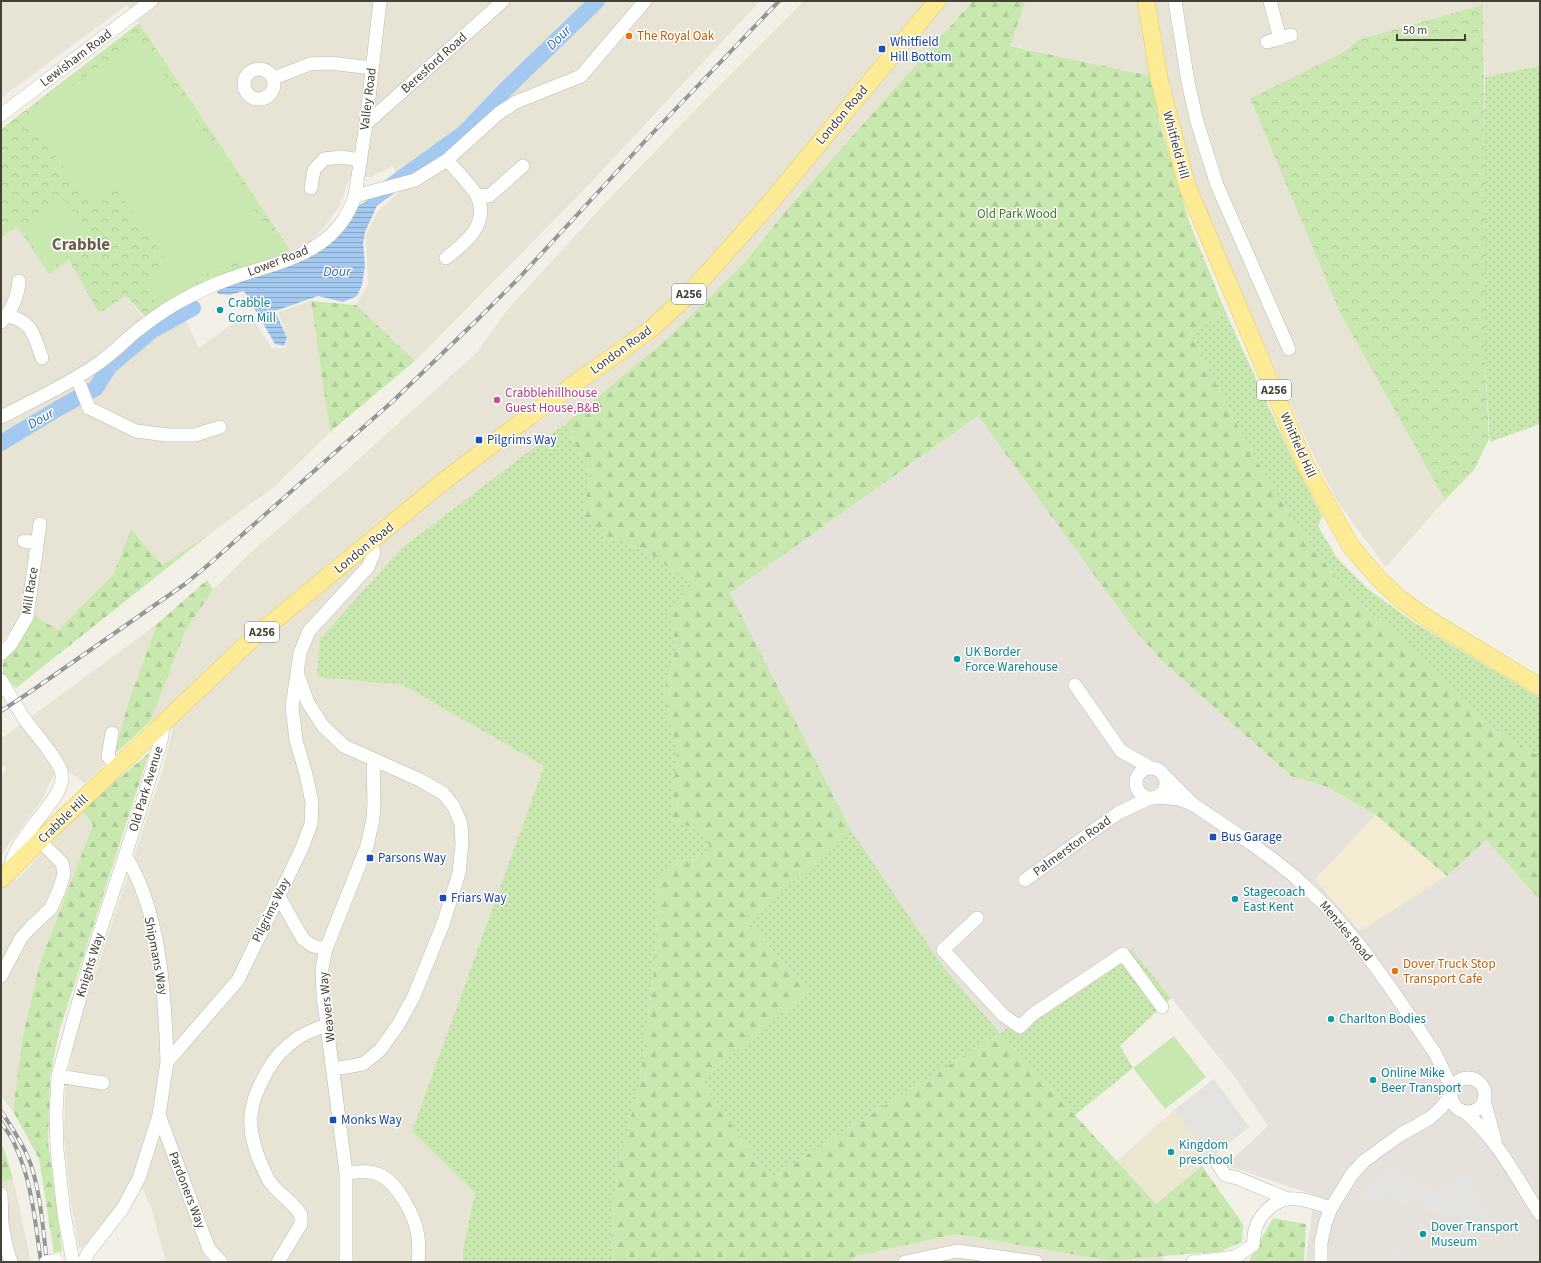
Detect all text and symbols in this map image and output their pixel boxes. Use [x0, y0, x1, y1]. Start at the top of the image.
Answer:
scale bar [1397, 16, 1465, 42]
water label: Dour [542, 20, 577, 55]
text: 50 m [1403, 22, 1427, 39]
street label: Lewisham Road [36, 25, 116, 91]
place label: The Royal Oak [637, 27, 715, 45]
street label: Beresford Road [397, 28, 471, 98]
marker: The Royal Oak [624, 31, 634, 41]
place label: Whitfield Hill Bottom [890, 33, 952, 66]
marker: Whitfield Hill Bottom [877, 44, 887, 54]
street label: Valley Road [355, 67, 381, 131]
street label: London Road [812, 82, 872, 148]
street label: Whitfield Hill [1158, 109, 1194, 181]
park label: Old Park Wood [977, 205, 1057, 223]
district label: Crabble [52, 233, 110, 257]
street label: Lower Road [245, 241, 311, 281]
water label: Dour [323, 262, 352, 282]
road number: A256 [672, 284, 706, 304]
place label: Crabble Corn Mill [228, 294, 276, 327]
marker: Crabble Corn Mill [215, 305, 225, 315]
street label: London Road [587, 321, 655, 379]
road number: A256 [1257, 380, 1291, 400]
place label: Crabblehillhouse Guest House,B&B [505, 384, 600, 417]
marker: Crabblehillhouse Guest House,B&B [492, 395, 502, 405]
water label: Dour [24, 403, 59, 435]
street label: Whitfield Hill [1276, 410, 1320, 480]
place label: Pilgrims Way [487, 431, 557, 449]
marker: Pilgrims Way [474, 435, 484, 445]
street label: London Road [330, 518, 398, 578]
street label: Mill Race [17, 566, 43, 616]
road number: A256 [245, 622, 279, 642]
place label: UK Border Force Warehouse [965, 643, 1058, 676]
marker: UK Border Force Warehouse [952, 654, 962, 664]
street label: Old Park Avenue [124, 744, 168, 834]
street label: Crabble Hill [34, 791, 92, 847]
street label: Palmerston Road [1029, 812, 1115, 880]
place label: Bus Garage [1221, 828, 1282, 846]
marker: Bus Garage [1208, 832, 1218, 842]
place label: Parsons Way [378, 849, 446, 867]
marker: Parsons Way [365, 853, 375, 863]
street label: Pilgrims Way [248, 875, 294, 945]
place label: Stagecoach East Kent [1243, 883, 1305, 916]
place label: Friars Way [451, 889, 507, 907]
marker: Friars Way [438, 893, 448, 903]
marker: Stagecoach East Kent [1230, 894, 1240, 904]
street label: Menzies Road [1315, 897, 1377, 965]
street label: Shipmans Way [140, 915, 172, 997]
street label: Knights Way [72, 931, 108, 999]
place label: Dover Truck Stop Transport Cafe [1403, 955, 1496, 988]
marker: Dover Truck Stop Transport Cafe [1390, 966, 1400, 976]
street label: Weavers Way [314, 971, 340, 1043]
place label: Charlton Bodies [1339, 1010, 1426, 1028]
marker: Charlton Bodies [1326, 1014, 1336, 1024]
place label: Online Mike Beer Transport [1381, 1064, 1462, 1097]
marker: Online Mike Beer Transport [1368, 1075, 1378, 1085]
place label: Monks Way [341, 1111, 402, 1129]
marker: Monks Way [328, 1115, 338, 1125]
place label: Kingdom preschool [1179, 1136, 1233, 1169]
marker: Kingdom preschool [1166, 1147, 1176, 1157]
street label: Pardoners Way [164, 1149, 210, 1231]
place label: Dover Transport Museum [1431, 1218, 1519, 1251]
marker: Dover Transport Museum [1418, 1229, 1428, 1239]

